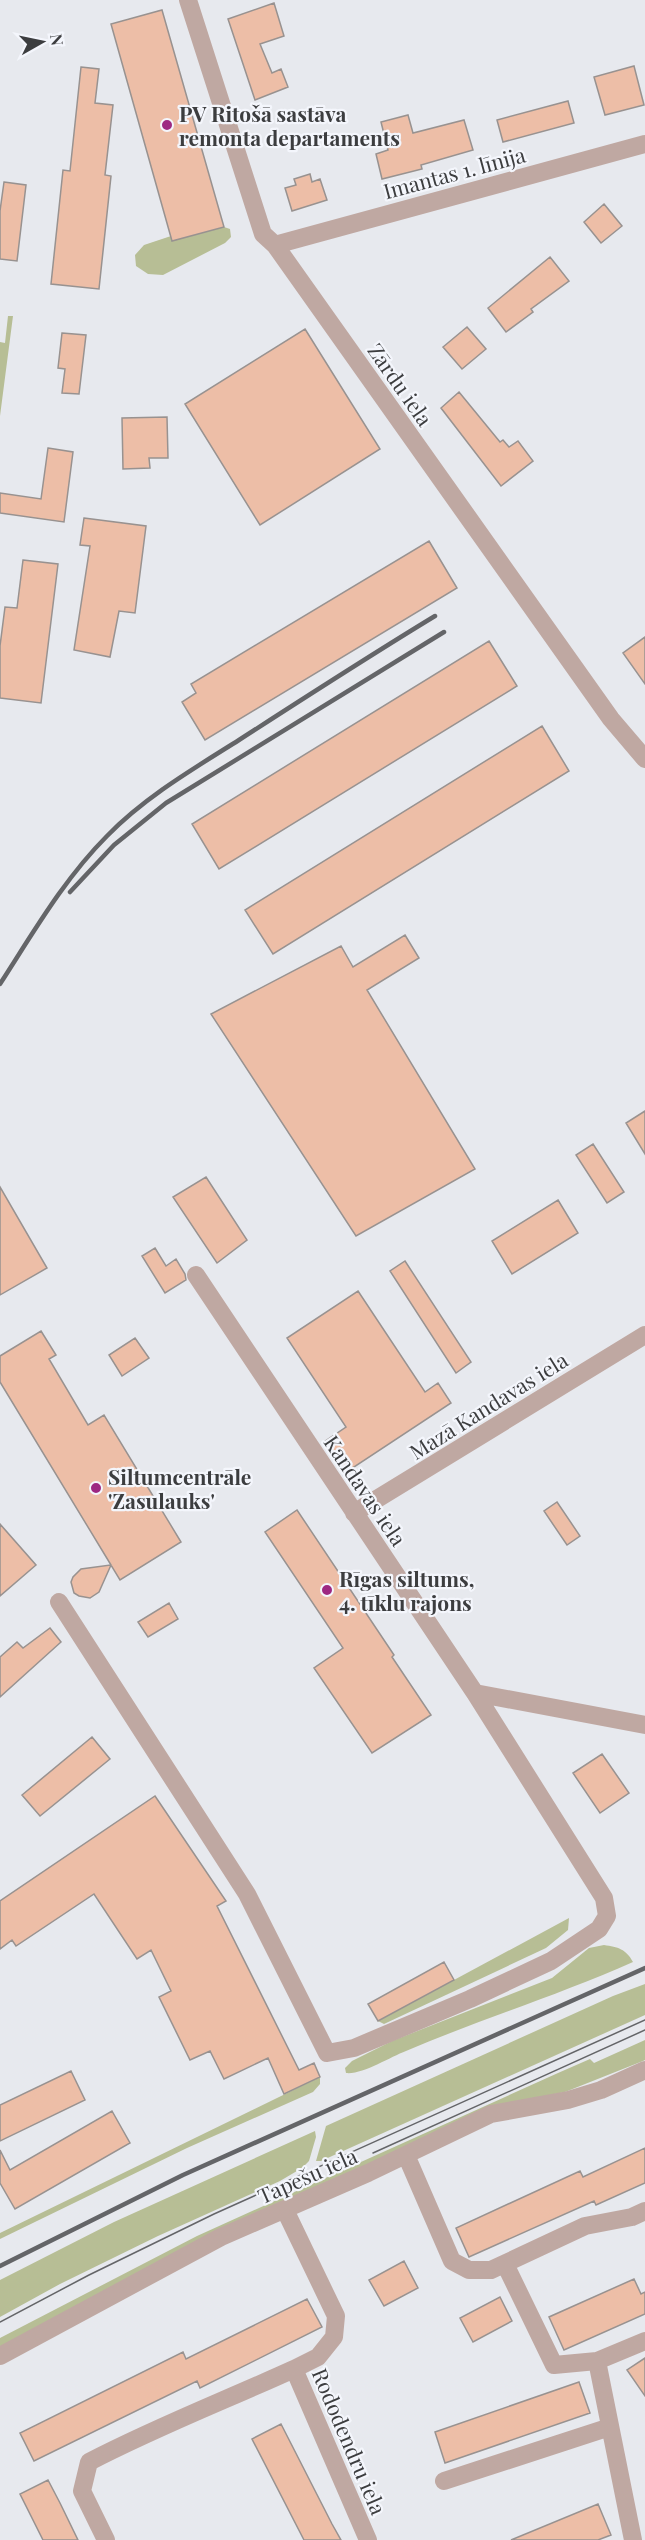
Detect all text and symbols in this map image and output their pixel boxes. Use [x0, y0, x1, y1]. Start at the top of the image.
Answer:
north arrow [12, 12, 72, 72]
text: N [46, 32, 69, 47]
place label: PV Ritošā sastāva remonta departaments [179, 99, 400, 151]
marker: PV Ritošā sastāva remonta departaments [160, 118, 174, 132]
street label: Imantas 1. līnija [380, 139, 529, 204]
street label: Zārdu iela [362, 337, 440, 431]
street label: Mazā Kandavas iela [403, 1345, 573, 1465]
street label: Kandavas iela [319, 1429, 414, 1551]
place label: Siltumcentrāle 'Zasulauks' [108, 1462, 251, 1514]
marker: Siltumcentrāle 'Zasulauks' [89, 1481, 103, 1495]
place label: Rīgas siltums, 4. tīklu rajons [339, 1564, 474, 1616]
marker: Rīgas siltums, 4. tīklu rajons [320, 1583, 334, 1597]
street label: Tapešu iela [253, 2140, 362, 2209]
street label: Rododendru iela [307, 2364, 394, 2519]

